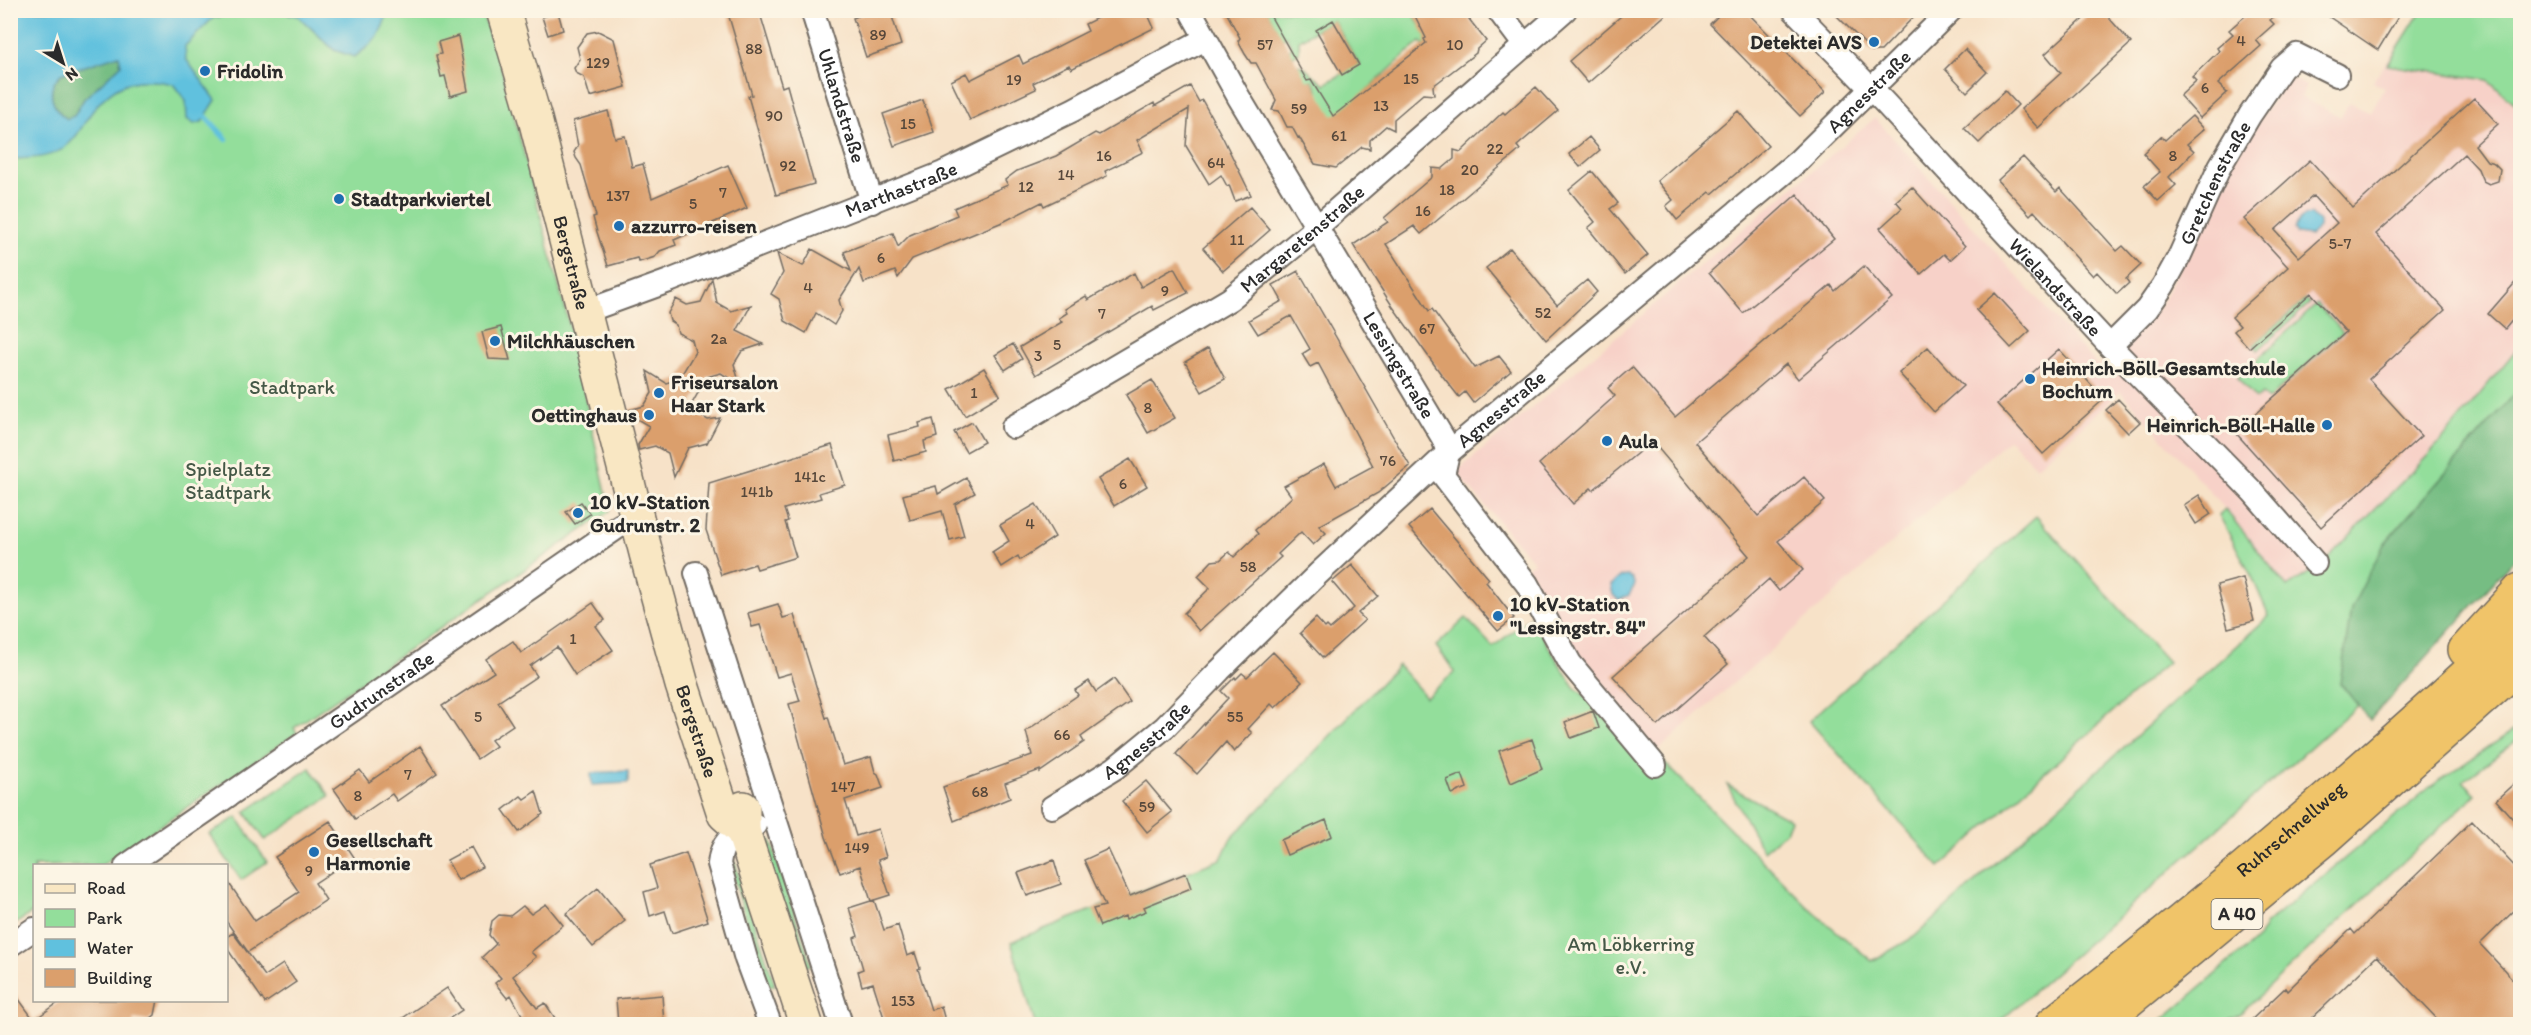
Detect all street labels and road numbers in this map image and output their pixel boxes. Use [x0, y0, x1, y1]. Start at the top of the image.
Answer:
street label: Uhlandstraße [813, 45, 871, 166]
street label: Agnesstraße [1822, 45, 1916, 138]
street label: Gretchenstraße [2174, 116, 2256, 248]
street label: Marthastraße [842, 156, 961, 222]
street label: Margaretenstraße [1235, 179, 1369, 298]
street label: Bergstraße [548, 213, 595, 312]
street label: Wielandstraße [2004, 233, 2107, 341]
street label: Lessingstraße [1358, 307, 1441, 423]
street label: Agnesstraße [1452, 365, 1550, 453]
street label: Gudrunstraße [324, 646, 438, 735]
street label: Bergstraße [671, 682, 723, 781]
street label: Agnesstraße [1098, 696, 1195, 785]
street label: Ruhrschnellweg [2231, 775, 2350, 882]
road number: A 40 [2212, 899, 2262, 929]

